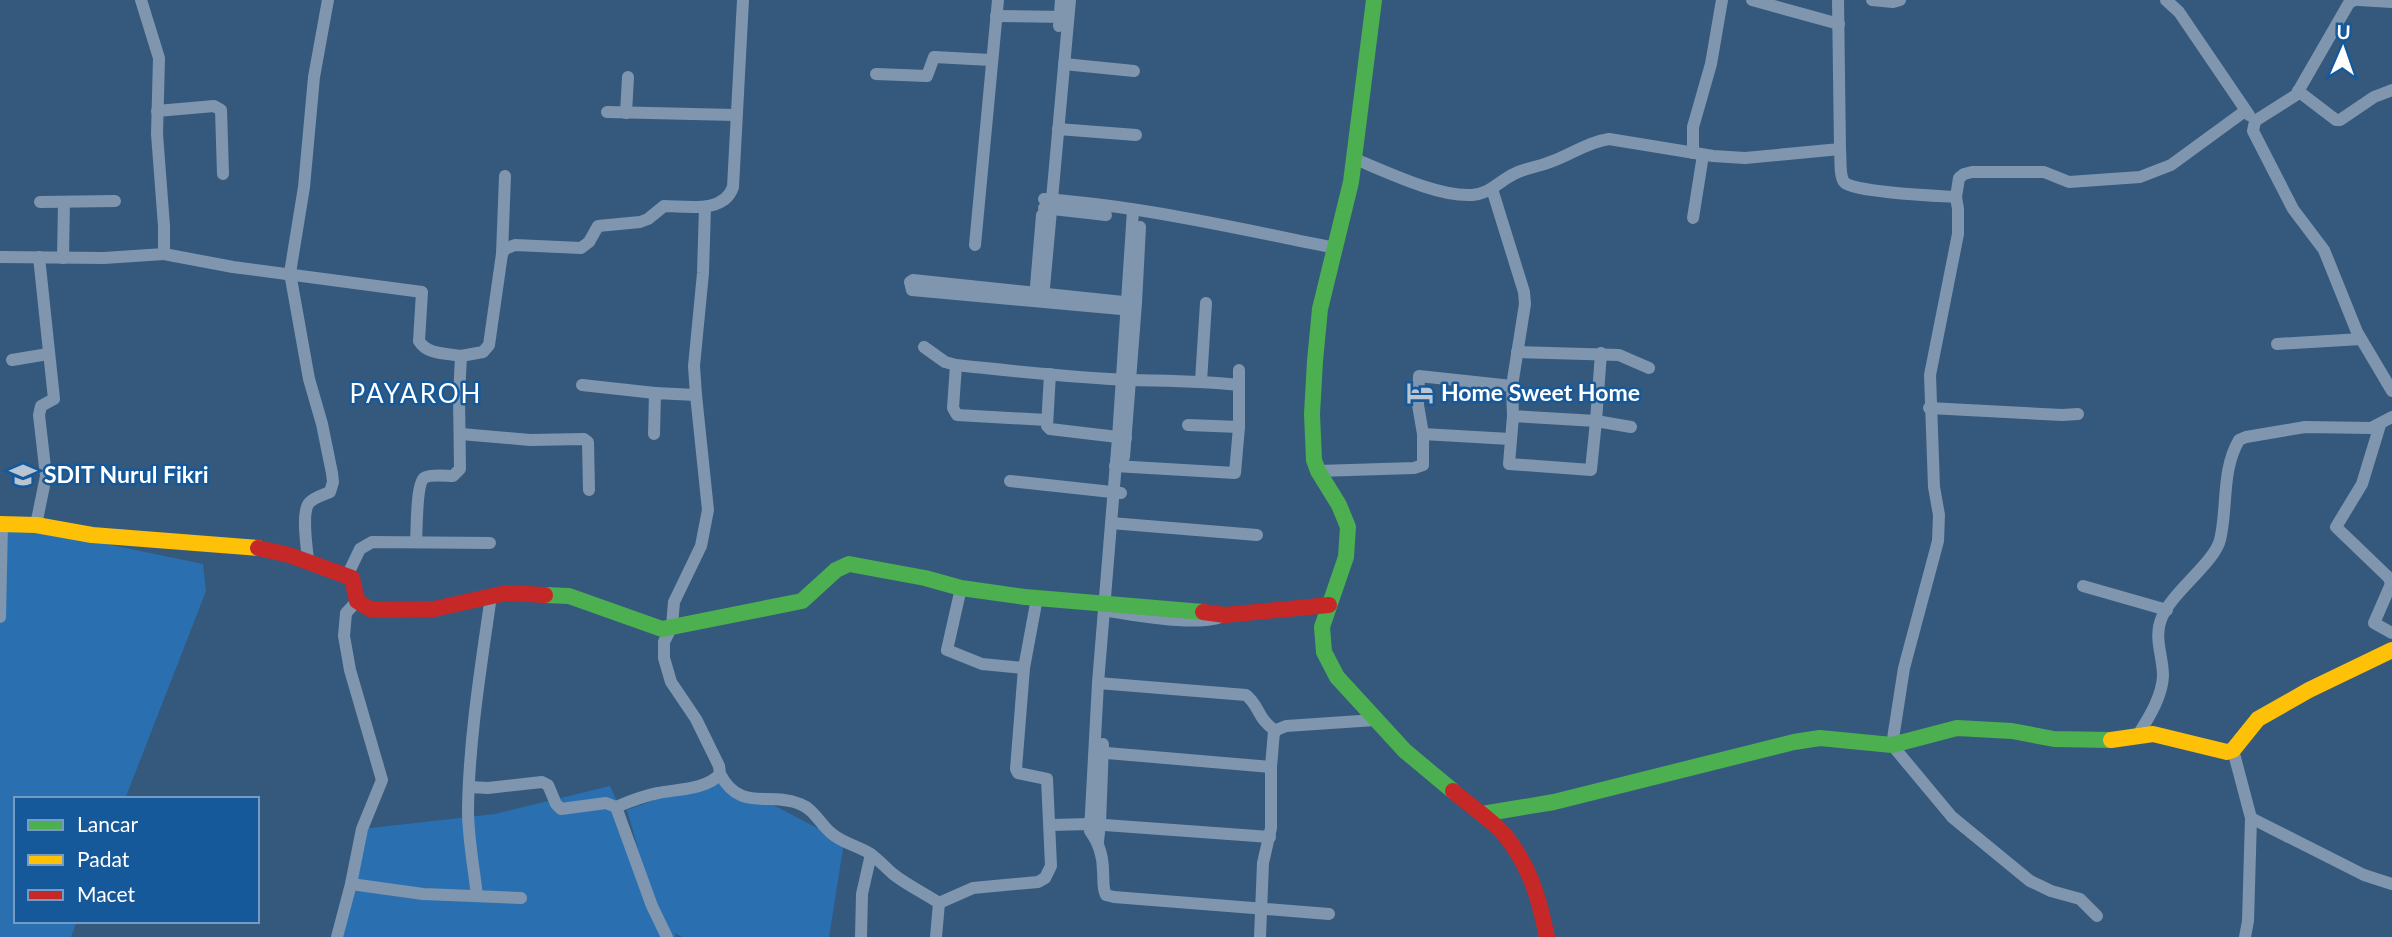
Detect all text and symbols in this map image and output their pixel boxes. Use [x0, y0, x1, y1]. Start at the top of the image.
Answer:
north arrow [2308, 14, 2378, 84]
text: U [2336, 20, 2351, 43]
district label: PAYAROH [350, 377, 482, 409]
hotel icon: Home Sweet Home [1405, 378, 1435, 408]
place label: Home Sweet Home [1441, 378, 1640, 406]
school or university icon: SDIT Nurul Fikri [8, 460, 38, 490]
place label: SDIT Nurul Fikri [44, 460, 209, 488]
legend [14, 797, 259, 923]
text: Lancar [77, 811, 138, 836]
text: Padat [77, 846, 130, 871]
text: Macet [77, 881, 135, 906]

